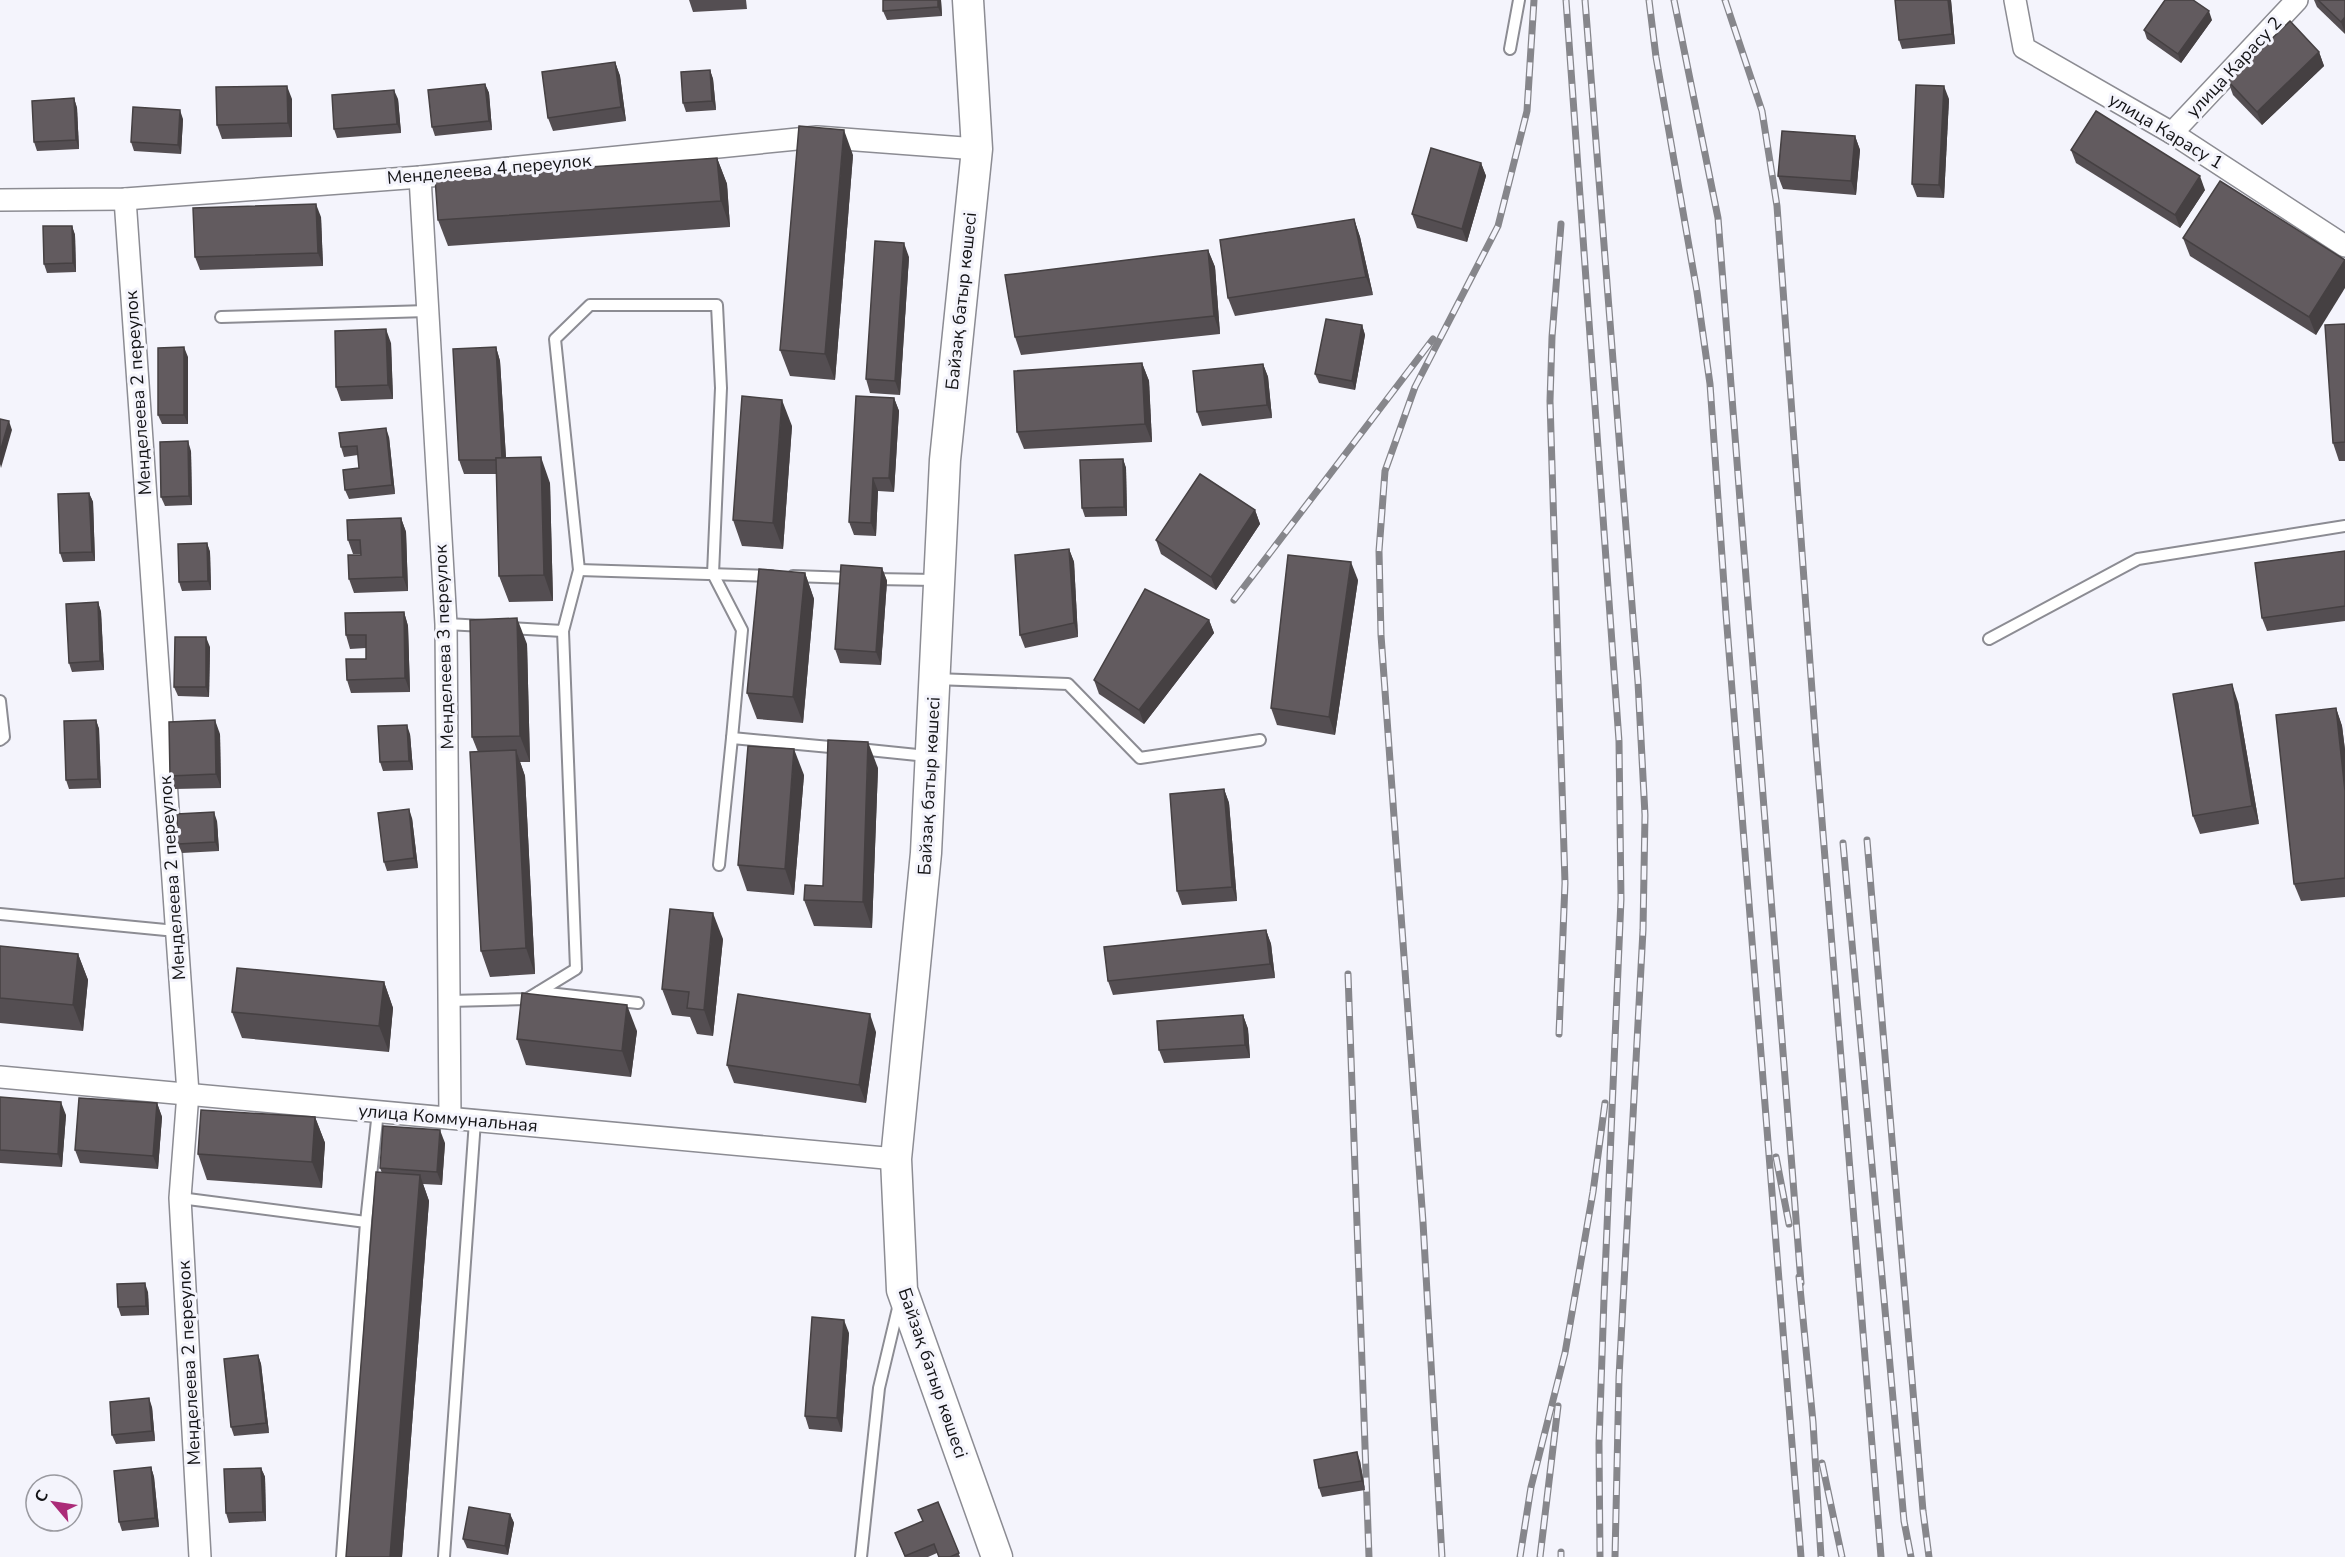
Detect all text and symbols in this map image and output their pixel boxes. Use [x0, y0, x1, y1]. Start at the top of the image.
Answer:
street label: улица Карасу 2 [2181, 11, 2287, 123]
street label: улица Карасу 1 [2104, 87, 2228, 175]
street label: Менделеева 4 переулок [386, 148, 593, 190]
street label: Байзақ батыр көшесі [940, 211, 982, 391]
street label: Менделеева 2 переулок [119, 289, 157, 496]
street label: Менделеева 3 переулок [428, 544, 460, 750]
street label: Байзақ батыр көшесі [912, 696, 946, 876]
street label: Менделеева 2 переулок [153, 774, 191, 981]
street label: улица Коммунальная [357, 1098, 539, 1138]
street label: Менделеева 2 переулок [172, 1259, 206, 1466]
street label: Байзақ батыр көшесі [893, 1285, 973, 1461]
north arrow [24, 1473, 84, 1533]
text: С [29, 1486, 54, 1506]

